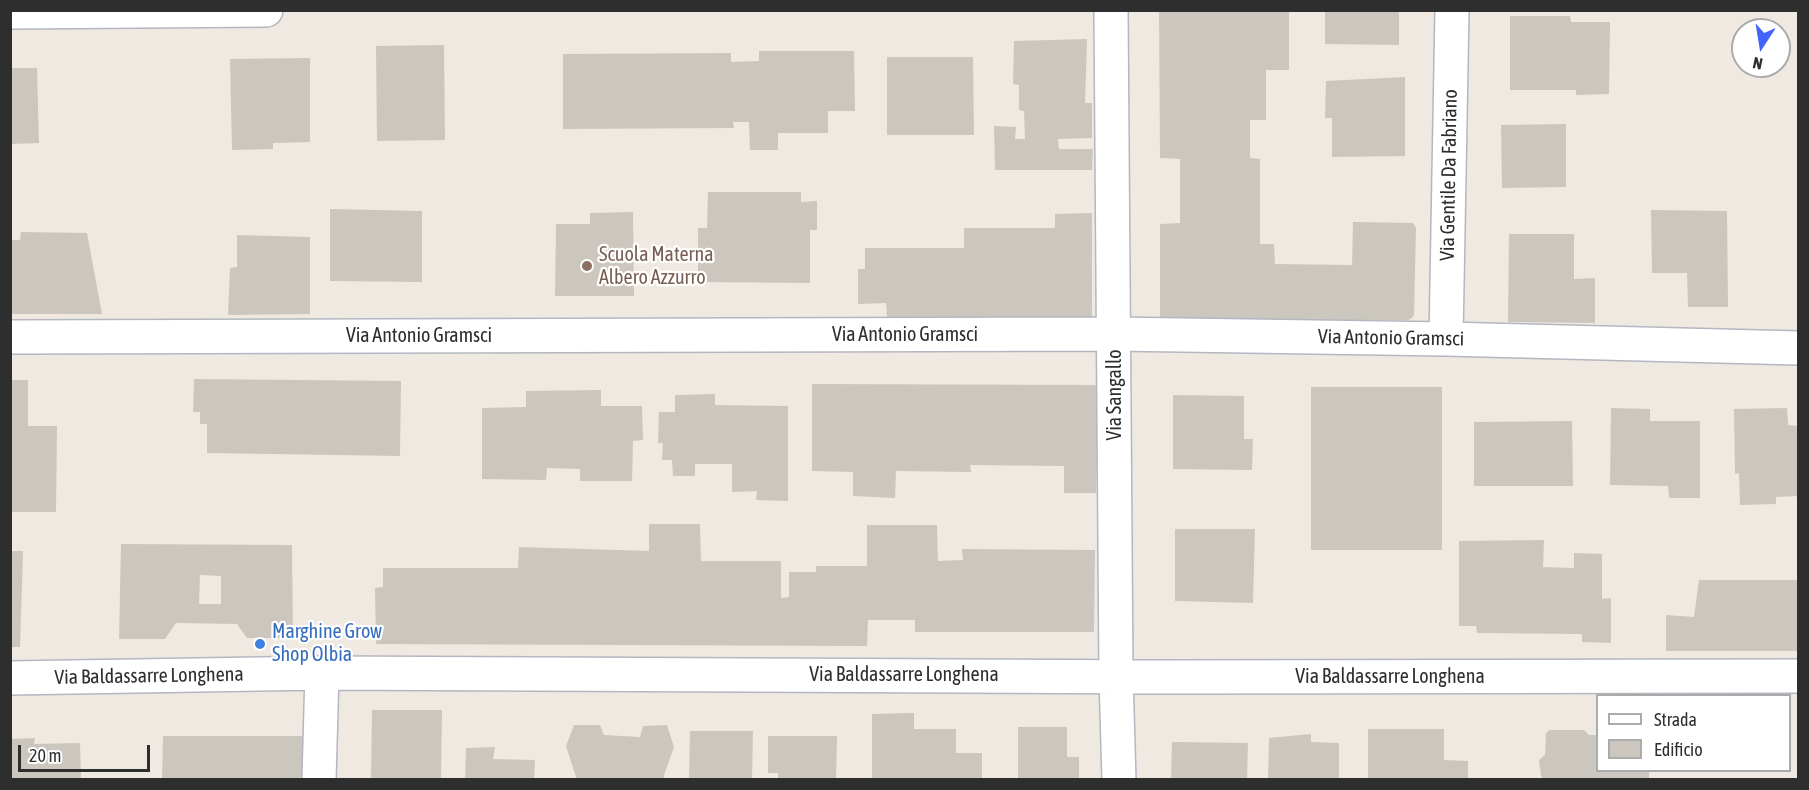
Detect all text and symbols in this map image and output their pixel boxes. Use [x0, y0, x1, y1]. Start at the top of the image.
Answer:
north arrow [1731, 18, 1791, 78]
text: N [1751, 54, 1764, 73]
street label: Via Gentile Da Fabriano [1436, 89, 1462, 261]
place label: Scuola Materna Albero Azzurro [599, 243, 713, 290]
marker: Scuola Materna Albero Azzurro [580, 259, 594, 273]
street label: Via Antonio Gramsci [832, 323, 978, 347]
street label: Via Antonio Gramsci [346, 324, 492, 348]
street label: Via Antonio Gramsci [1318, 325, 1464, 351]
street label: Via Sangallo [1103, 349, 1127, 441]
place label: Marghine Grow Shop Olbia [272, 620, 382, 667]
marker: Marghine Grow Shop Olbia [253, 637, 267, 651]
street label: Via Baldassarre Longhena [54, 662, 244, 690]
street label: Via Baldassarre Longhena [809, 663, 999, 687]
street label: Via Baldassarre Longhena [1295, 665, 1485, 689]
legend [1596, 694, 1791, 772]
text: Strada [1654, 709, 1697, 730]
scale bar [21, 733, 153, 771]
text: Edificio [1654, 739, 1703, 760]
text: 20 m [29, 745, 61, 766]

